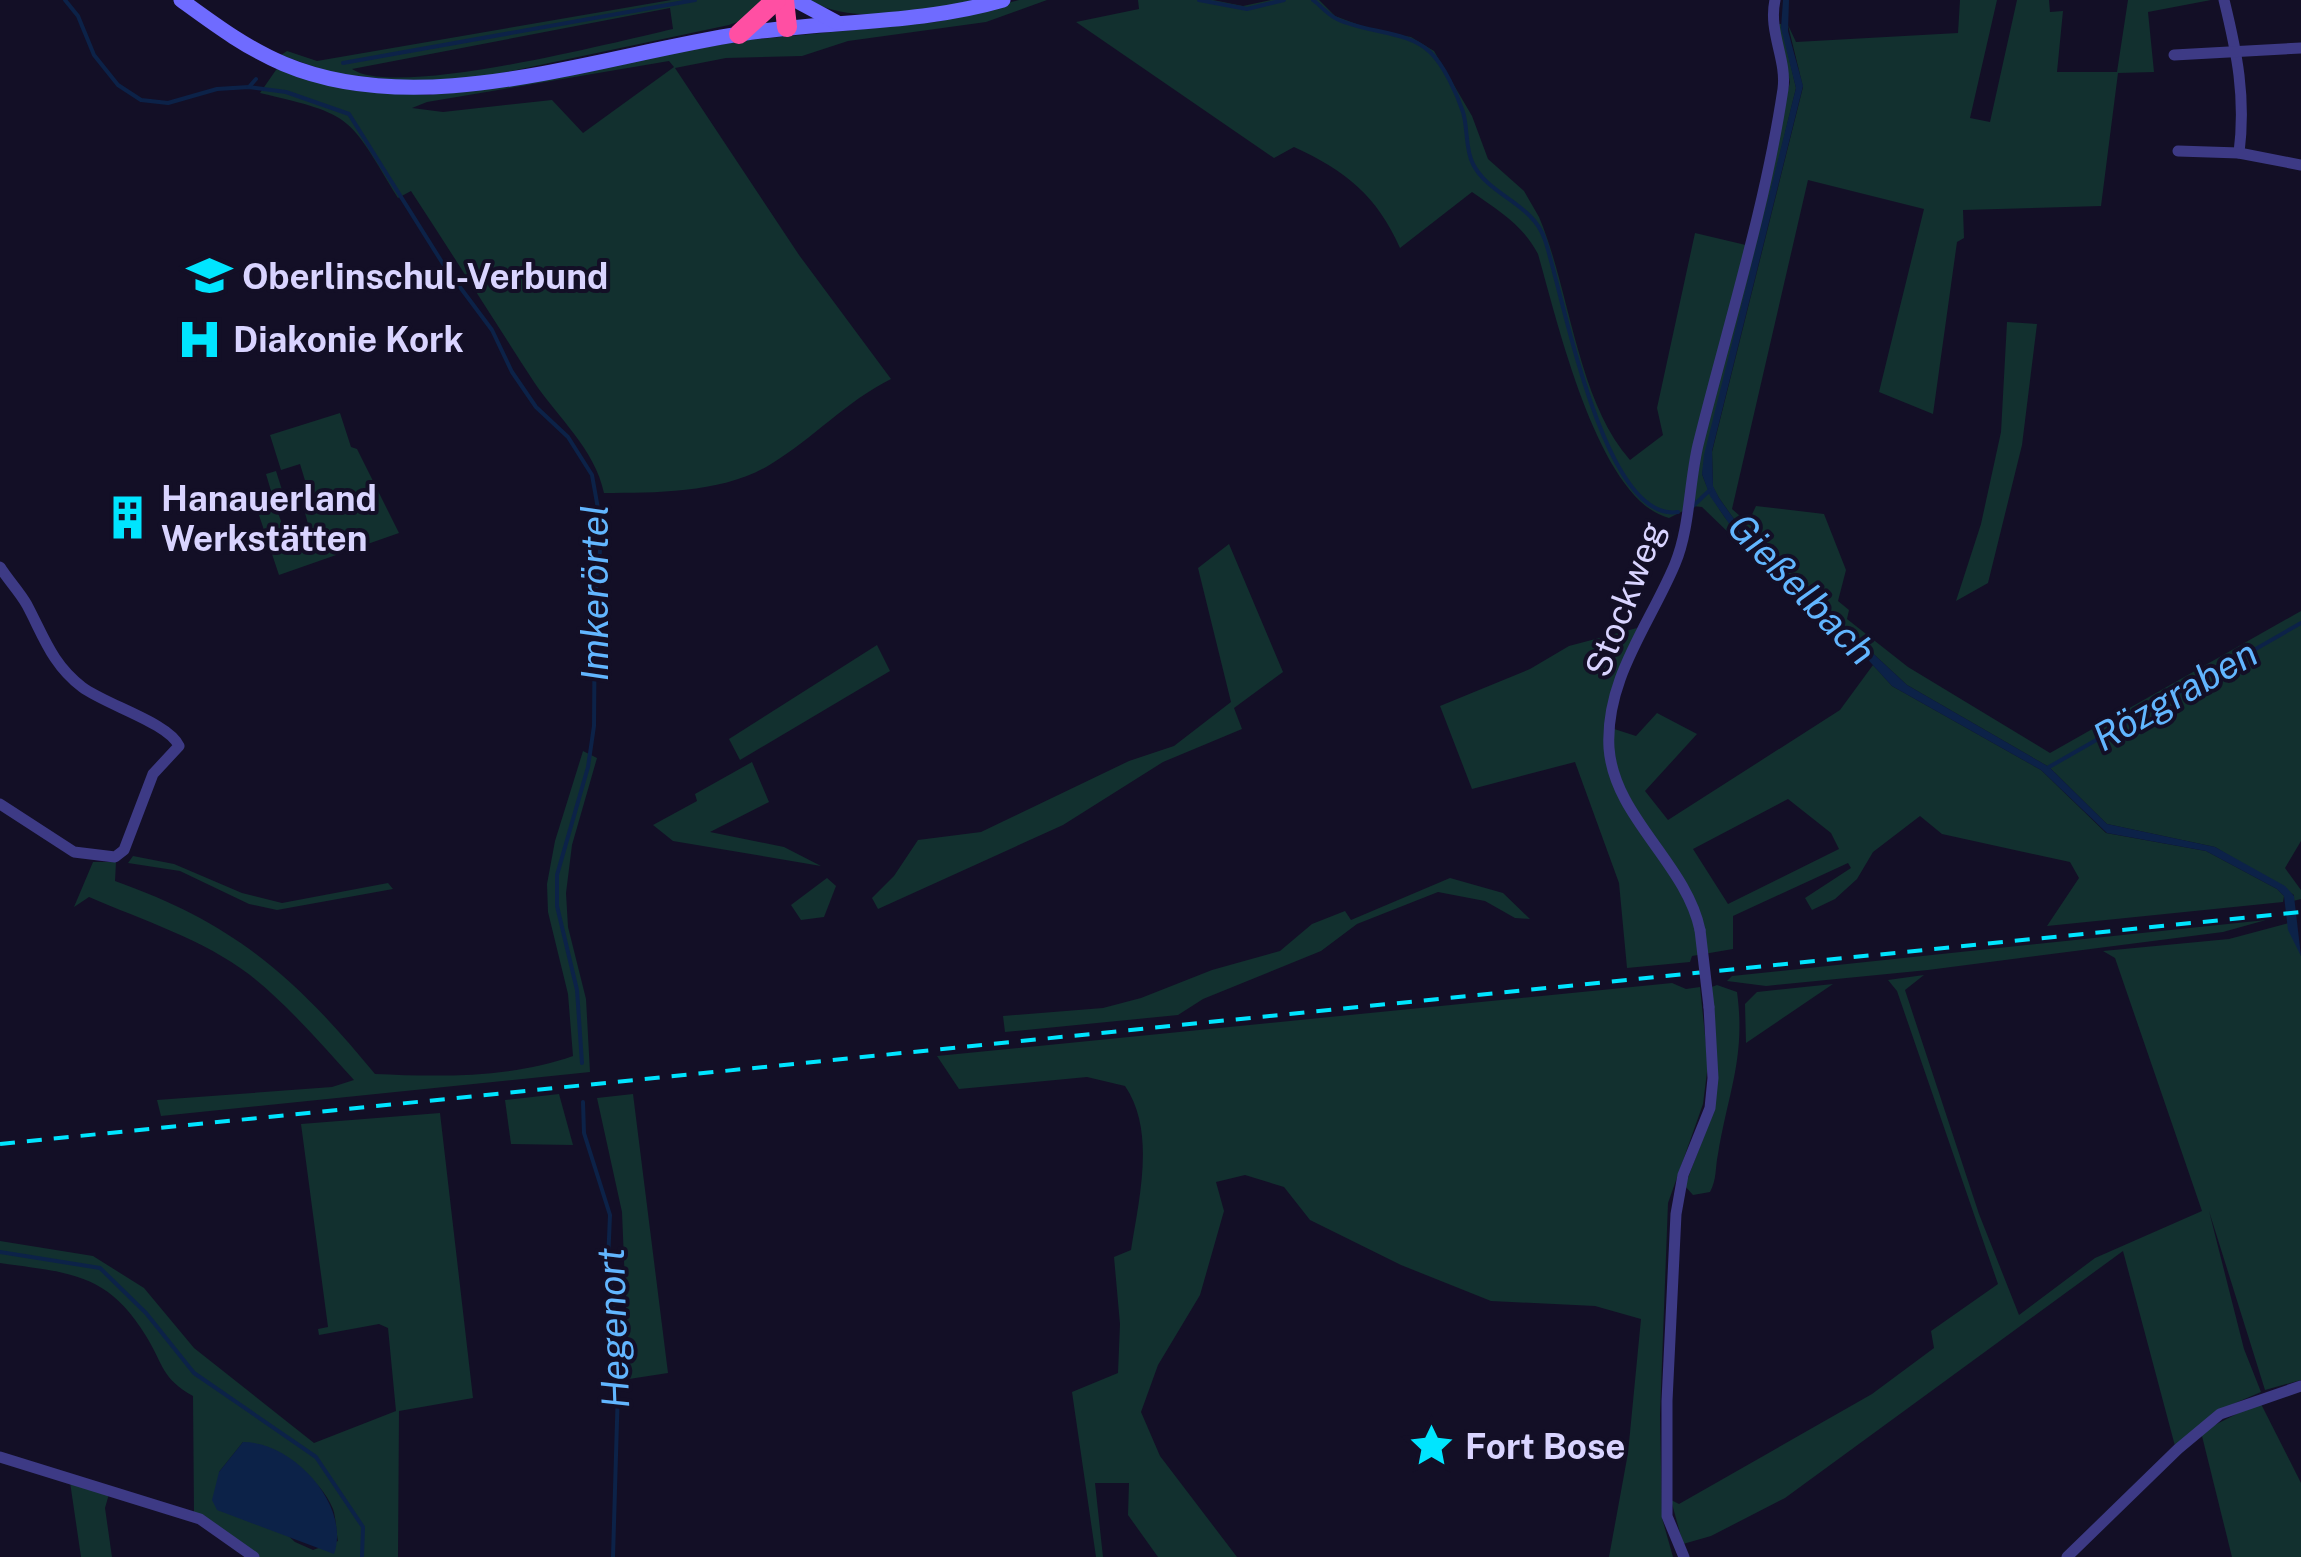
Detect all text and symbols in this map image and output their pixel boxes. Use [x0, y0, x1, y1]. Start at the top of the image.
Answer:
school or university icon: Oberlinschul-Verbund [185, 252, 233, 300]
place label: Oberlinschul-Verbund [242, 256, 608, 297]
hospital icon: Diakonie Kork [176, 315, 224, 363]
place label: Diakonie Kork [233, 319, 464, 360]
place label: Hanauerland Werkstätten [161, 478, 377, 559]
building icon: Hanauerland Werkstätten [104, 494, 152, 542]
water label: Gießelbach [1719, 504, 1885, 674]
water label: Imkerörtel [572, 505, 617, 681]
street label: Stockweg [1577, 516, 1673, 682]
water label: Rözgraben [2085, 630, 2265, 760]
water label: Hegenort [588, 1247, 638, 1409]
place icon: Fort Bose [1408, 1422, 1456, 1470]
place label: Fort Bose [1465, 1426, 1626, 1467]

